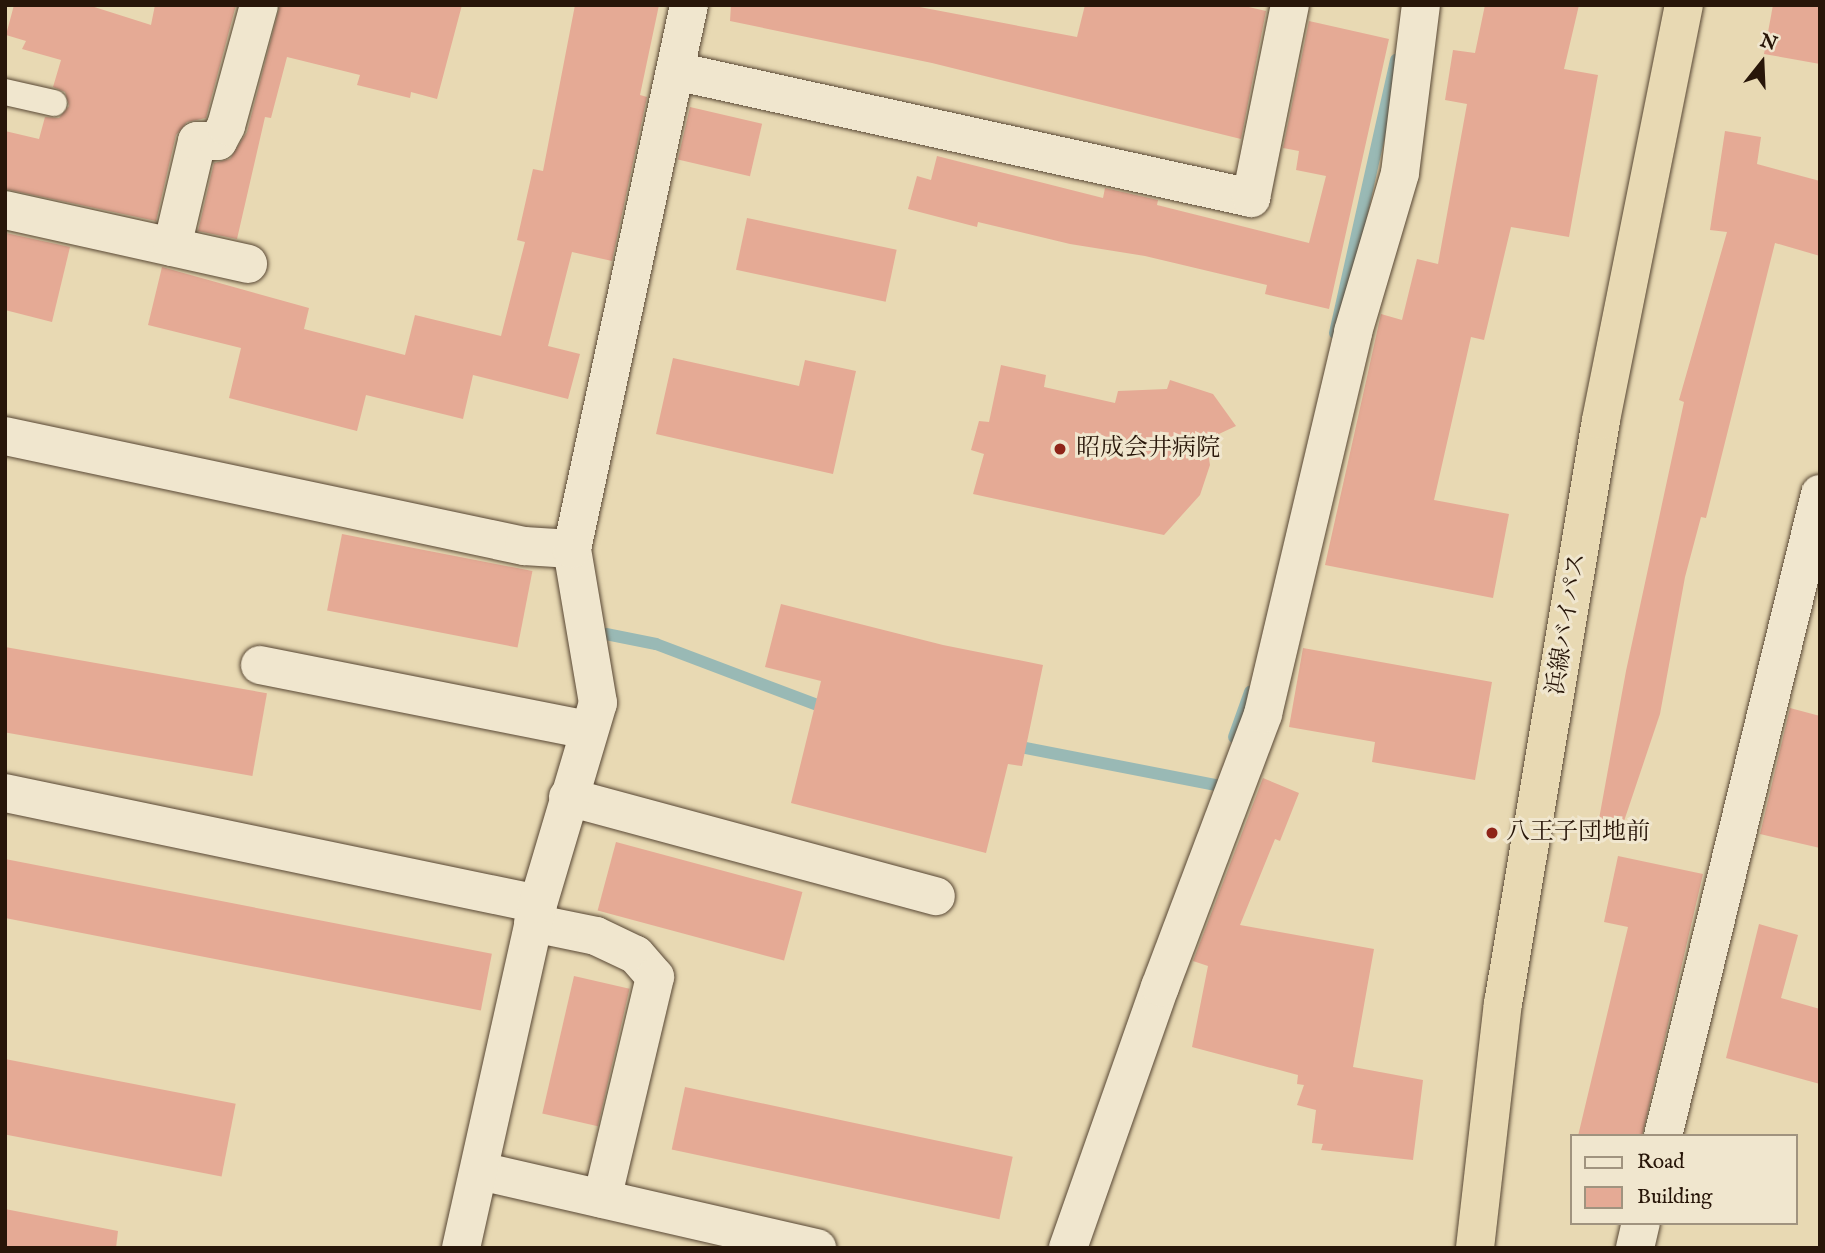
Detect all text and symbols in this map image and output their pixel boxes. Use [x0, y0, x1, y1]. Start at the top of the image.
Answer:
north arrow [1727, 28, 1797, 98]
text: N [1757, 29, 1780, 57]
place label: 昭成会井病院 [1076, 435, 1220, 463]
marker: 昭成会井病院 [1050, 439, 1070, 459]
street label: 浜線バイパス [1542, 551, 1592, 697]
place label: 八王子団地前 [1506, 819, 1650, 847]
marker: 八王子団地前 [1484, 825, 1500, 841]
legend [1570, 1134, 1797, 1225]
text: Road [1637, 1149, 1684, 1176]
text: Building [1637, 1184, 1712, 1211]

